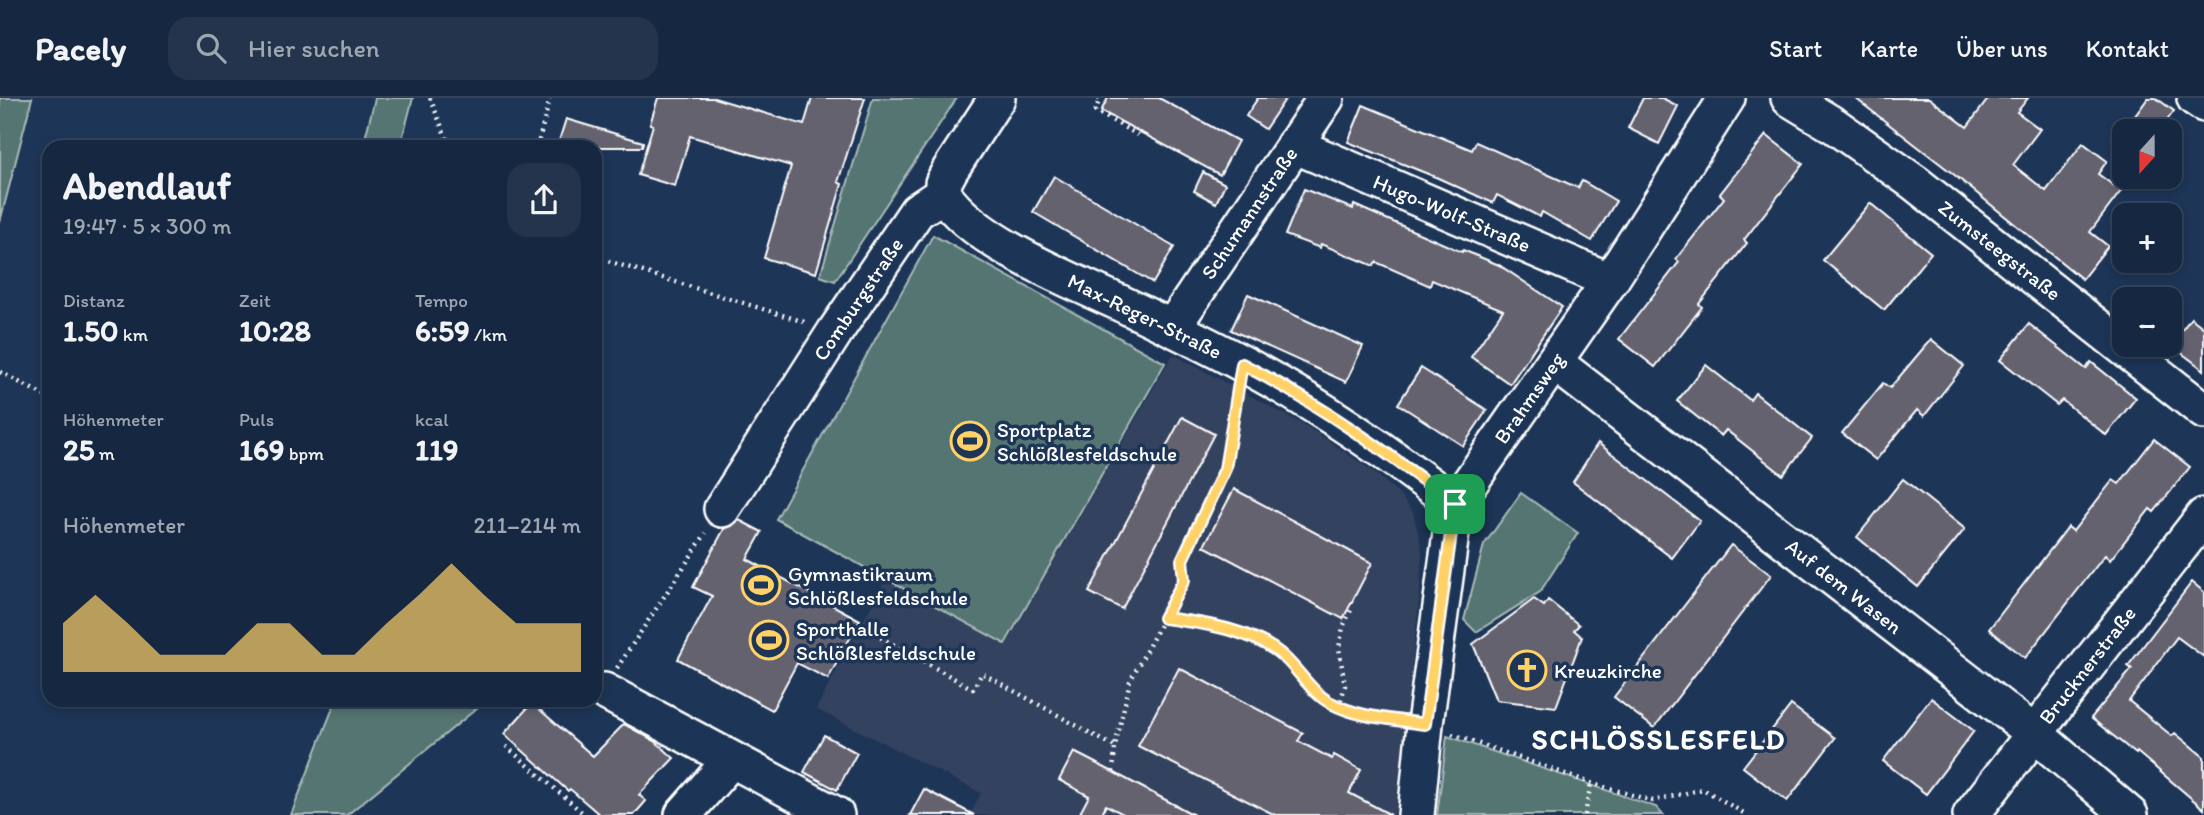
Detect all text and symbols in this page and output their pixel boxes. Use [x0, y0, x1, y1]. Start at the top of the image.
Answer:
search box [168, 17, 658, 80]
text: Pacely [35, 29, 126, 68]
icon: search [192, 29, 230, 67]
text: Hier suchen [248, 32, 380, 64]
text: Start [1769, 34, 1822, 63]
text: Karte [1860, 34, 1918, 63]
text: Über uns [1956, 34, 2048, 63]
text: Kontakt [2086, 34, 2169, 63]
north arrow [2112, 119, 2182, 189]
map controls [2112, 119, 2182, 357]
street label: Schumannstraße [1196, 142, 1302, 284]
text: Abendlauf [63, 163, 231, 209]
button: share [507, 163, 581, 237]
street label: Hugo-Wolf-Straße [1370, 169, 1534, 257]
street label: Zumsteegstraße [1934, 194, 2066, 306]
button: + [2112, 203, 2182, 273]
text: 19:47 · 5 × 300 m [63, 212, 232, 240]
street label: Comburgstraße [808, 233, 908, 365]
street label: Max-Reger-Straße [1064, 268, 1226, 364]
button: − [2112, 287, 2182, 357]
text: Distanz [63, 289, 125, 312]
text: Zeit [239, 289, 271, 312]
text: Tempo [415, 289, 468, 312]
text: 1.50 [63, 312, 119, 349]
text: 10:28 [239, 312, 311, 349]
text: 6:59 [415, 312, 470, 349]
text: km [119, 323, 148, 346]
text: /km [470, 323, 507, 346]
street label: Brahmsweg [1488, 347, 1570, 448]
text: Höhenmeter [63, 408, 164, 431]
text: Puls [239, 408, 274, 431]
text: kcal [415, 408, 449, 431]
place label: Sportplatz Schlößlesfeldschule [997, 417, 1177, 466]
sports icon: Sportplatz Schlößlesfeldschule [949, 420, 991, 462]
text: 25 [63, 431, 95, 468]
text: 169 [239, 431, 284, 468]
text: 119 [415, 431, 459, 468]
text: m [95, 442, 115, 465]
text: bpm [284, 442, 324, 465]
pin [1425, 474, 1485, 534]
icon: arrive [1436, 485, 1474, 523]
text: Höhenmeter [63, 511, 185, 539]
text: 211–214 m [474, 511, 581, 539]
street label: Auf dem Wasen [1781, 533, 1907, 639]
place label: Gymnastikraum Schlößlesfeldschule [788, 561, 968, 610]
sports icon: Gymnastikraum Schlößlesfeldschule [740, 564, 782, 606]
street label: Brucknerstraße [2033, 601, 2141, 729]
place label: Sporthalle Schlößlesfeldschule [796, 616, 976, 665]
sports icon: Sporthalle Schlößlesfeldschule [748, 619, 790, 661]
church icon: Kreuzkirche [1506, 649, 1548, 691]
place label: Kreuzkirche [1554, 658, 1662, 683]
district label: SCHLÖSSLESFELD [1532, 722, 1786, 756]

